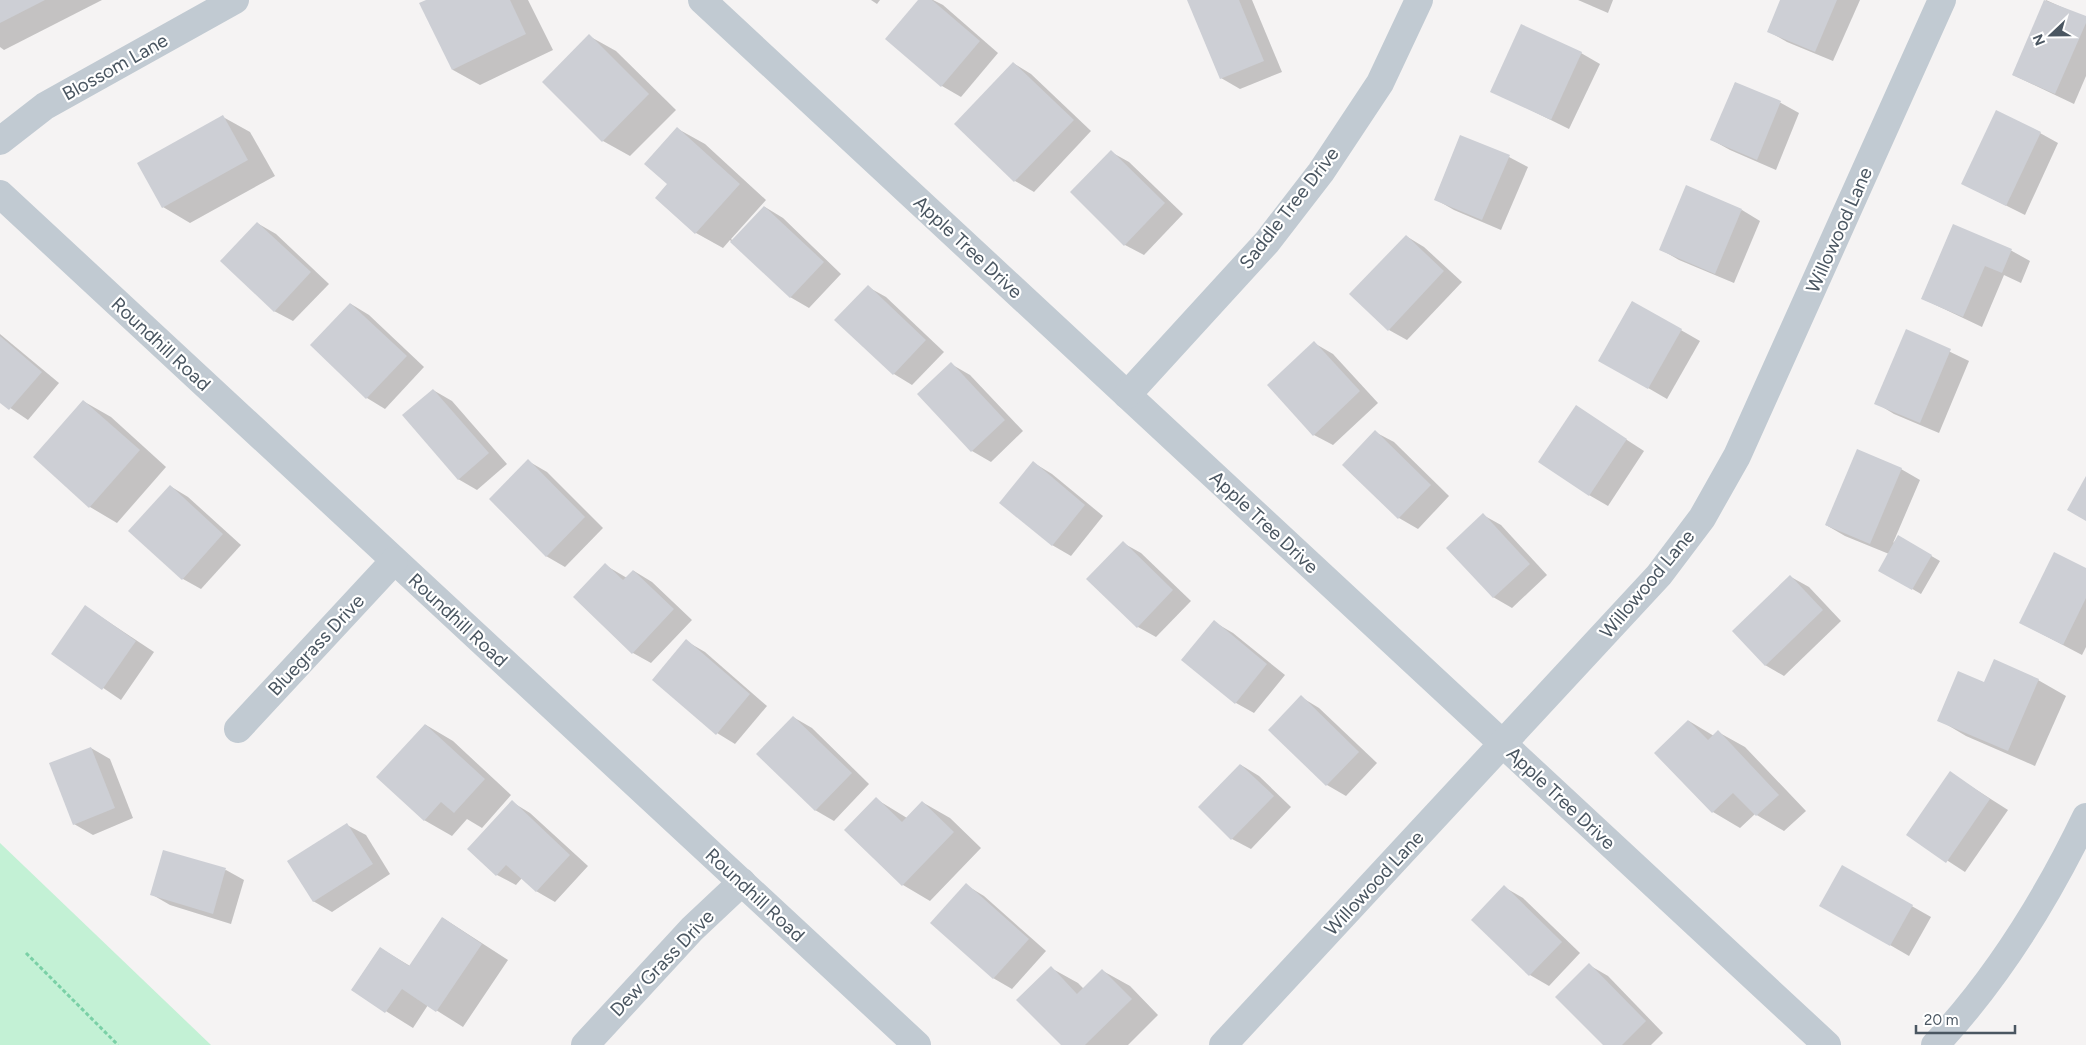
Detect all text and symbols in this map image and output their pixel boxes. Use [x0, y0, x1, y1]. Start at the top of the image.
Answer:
north arrow [2026, 10, 2076, 60]
street label: Blossom Lane [58, 29, 172, 105]
text: N [2030, 31, 2049, 48]
street label: Saddle Tree Drive [1234, 142, 1344, 274]
street label: Willowood Lane [1801, 164, 1877, 296]
street label: Apple Tree Drive [909, 191, 1027, 303]
street label: Roundhill Road [107, 292, 215, 396]
street label: Apple Tree Drive [1205, 466, 1323, 578]
street label: Willowood Lane [1595, 525, 1699, 643]
street label: Roundhill Road [404, 568, 512, 672]
street label: Bluegrass Drive [263, 589, 369, 701]
street label: Apple Tree Drive [1502, 742, 1620, 854]
street label: Willowood Lane [1320, 826, 1428, 940]
street label: Roundhill Road [701, 843, 809, 947]
street label: Dew Grass Drive [605, 905, 719, 1021]
scale bar [1916, 1002, 2015, 1034]
text: 20 m [1924, 1011, 1958, 1029]

